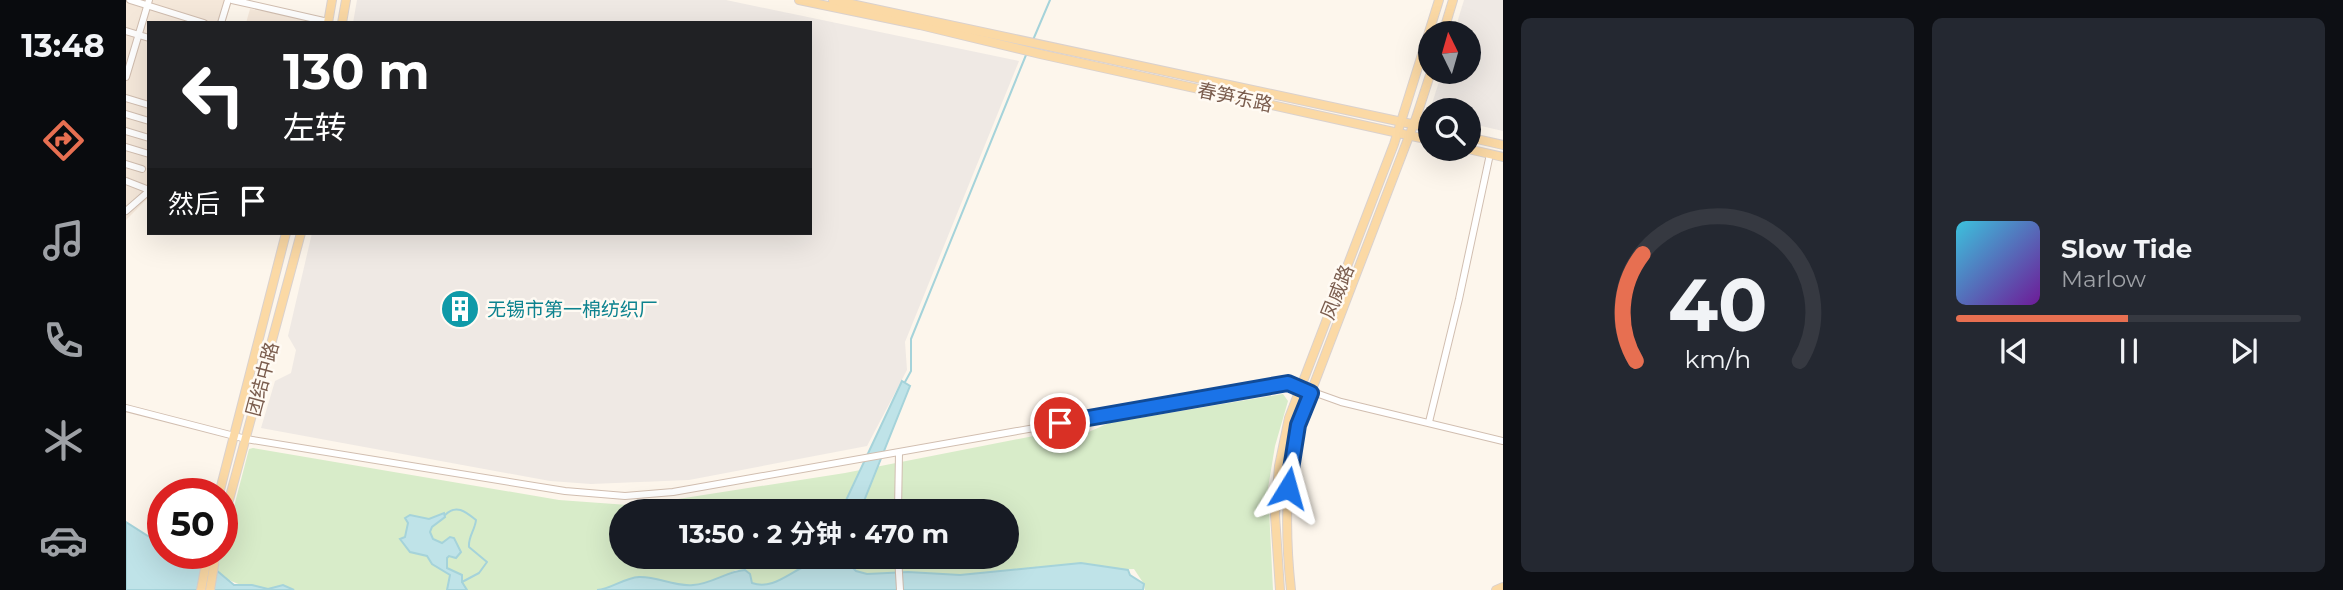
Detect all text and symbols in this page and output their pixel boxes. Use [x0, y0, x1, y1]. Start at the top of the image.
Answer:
north arrow [1418, 21, 1480, 84]
map controls [1418, 21, 1481, 161]
text: 13:48 [21, 26, 105, 65]
text: 130 m [283, 42, 430, 101]
icon: left [168, 49, 259, 140]
street label: 春笋东路 [1195, 78, 1274, 117]
button: search [1418, 98, 1481, 161]
text: 左转 [283, 108, 347, 147]
icon: directions [39, 116, 88, 165]
icon: arrive [234, 182, 272, 220]
text: 然后 [168, 188, 220, 220]
icon: music [39, 216, 88, 265]
text: Slow Tide [2061, 233, 2192, 265]
street label: 凤威路 [1316, 261, 1359, 323]
text: 40 [1668, 261, 1767, 349]
text: Marlow [2061, 265, 2146, 293]
building icon: 无锡市第一棉纺织厂 [439, 288, 481, 330]
place label: 无锡市第一棉纺织厂 [487, 298, 658, 321]
icon: phone [39, 316, 88, 365]
icon: previous [1995, 332, 2033, 370]
icon: pause [2110, 332, 2148, 370]
icon: next [2225, 332, 2263, 370]
street label: 团结中路 [242, 339, 283, 419]
text: km/h [1684, 344, 1751, 374]
pin [1030, 393, 1090, 453]
icon: arrive [1041, 404, 1079, 442]
icon: climate [39, 416, 88, 465]
position arrow [1251, 451, 1325, 525]
speed limit sign: 50 [147, 478, 238, 569]
icon: car [39, 516, 88, 565]
text: 13:50 · 2 分钟 · 470 m [679, 518, 949, 550]

